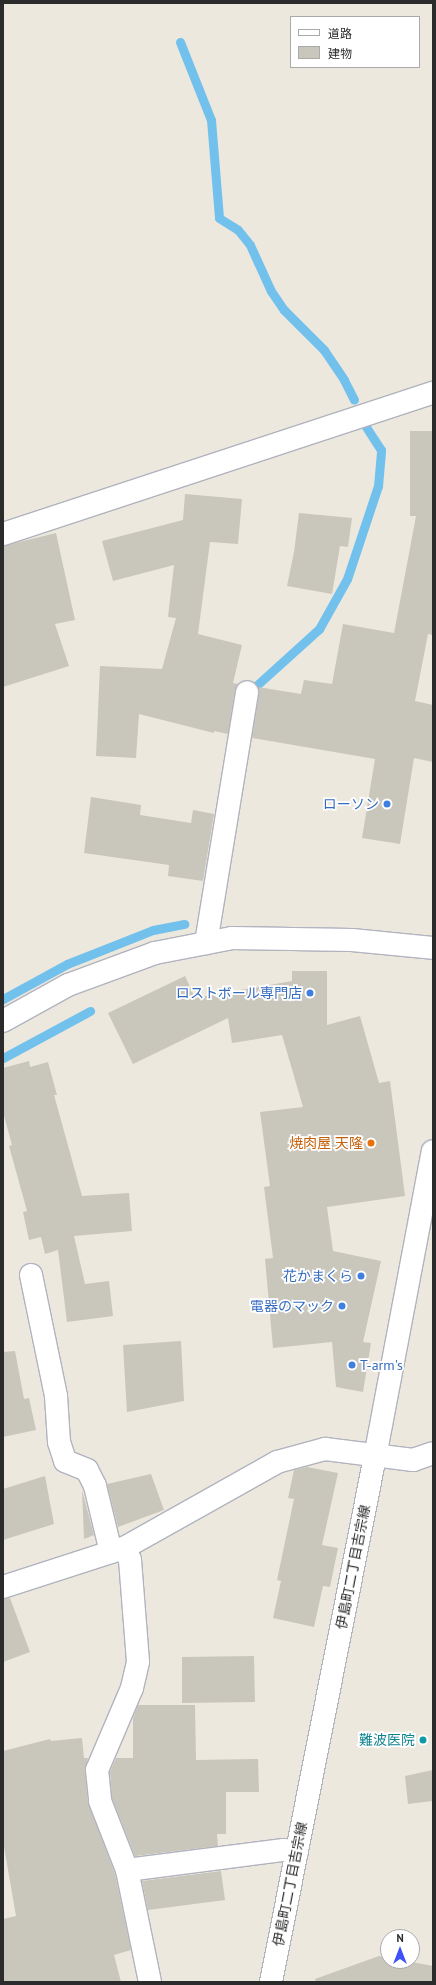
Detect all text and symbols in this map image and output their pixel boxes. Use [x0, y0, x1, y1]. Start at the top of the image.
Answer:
legend [290, 16, 420, 68]
text: 道路 [328, 26, 352, 41]
text: 建物 [328, 46, 352, 61]
place label: ローソン [323, 796, 379, 812]
marker: ローソン [382, 799, 392, 809]
place label: ロストボール専門店 [176, 985, 302, 1001]
marker: ロストボール専門店 [305, 988, 315, 998]
place label: 焼肉屋 天隆 [289, 1135, 363, 1151]
marker: 焼肉屋 天隆 [366, 1138, 376, 1148]
place label: 花かまくら [283, 1268, 353, 1284]
marker: 花かまくら [356, 1271, 366, 1281]
place label: 電器のマック [250, 1298, 334, 1314]
marker: 電器のマック [337, 1301, 347, 1311]
place label: T-arm's [360, 1357, 403, 1373]
marker: T-arm's [347, 1360, 357, 1370]
street label: 伊島町二丁目吉宗線 [333, 1504, 373, 1630]
place label: 難波医院 [359, 1732, 415, 1748]
marker: 難波医院 [418, 1735, 428, 1745]
street label: 伊島町二丁目吉宗線 [270, 1821, 310, 1947]
north arrow [380, 1929, 420, 1969]
text: N [396, 1931, 404, 1945]

